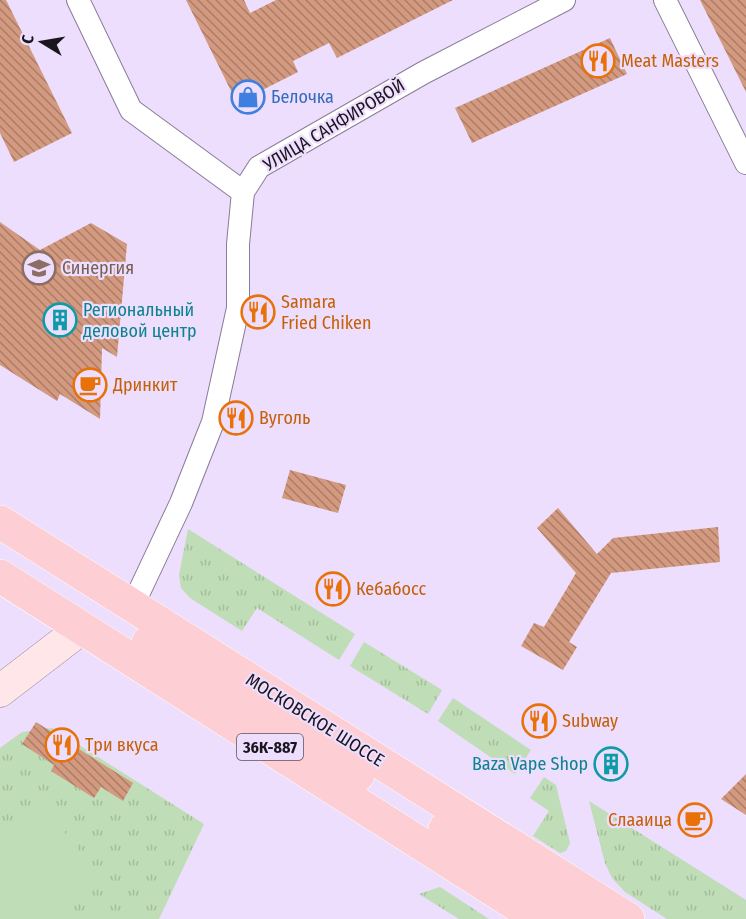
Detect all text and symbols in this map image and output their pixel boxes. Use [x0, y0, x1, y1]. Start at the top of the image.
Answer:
north arrow [12, 12, 72, 72]
text: С [18, 33, 38, 45]
restaurant icon: Meat Masters [580, 43, 616, 79]
place label: Meat Masters [621, 50, 719, 72]
street label: УЛИЦА САНФИРОВОЙ [259, 74, 409, 176]
shop icon: Белочка [230, 79, 266, 115]
place label: Белочка [271, 86, 334, 108]
school or university icon: Синергия [21, 250, 57, 286]
place label: Синергия [62, 257, 134, 279]
place label: Samara Fried Chiken [281, 291, 371, 334]
restaurant icon: Samara Fried Chiken [240, 294, 276, 330]
place label: Региональный деловой центр [83, 299, 197, 342]
building icon: Региональный деловой центр [42, 302, 78, 338]
cafe icon: Дринкит [72, 367, 108, 403]
place label: Дринкит [112, 374, 178, 396]
restaurant icon: Вуголь [218, 400, 254, 436]
place label: Вуголь [259, 407, 310, 429]
restaurant icon: Кебабосс [315, 571, 351, 607]
place label: Кебабосс [356, 578, 426, 600]
street label: МОСКОВСКОЕ ШОССЕ [242, 669, 388, 771]
restaurant icon: Subway [521, 703, 557, 739]
place label: Subway [562, 710, 618, 732]
restaurant icon: Три вкуса [44, 727, 80, 763]
place label: Три вкуса [85, 734, 159, 756]
road number: 36К-887 [237, 734, 303, 760]
building icon: Baza Vape Shop [593, 746, 629, 782]
place label: Baza Vape Shop [472, 753, 588, 775]
cafe icon: Слааица [677, 802, 713, 838]
place label: Слааица [608, 809, 672, 831]

